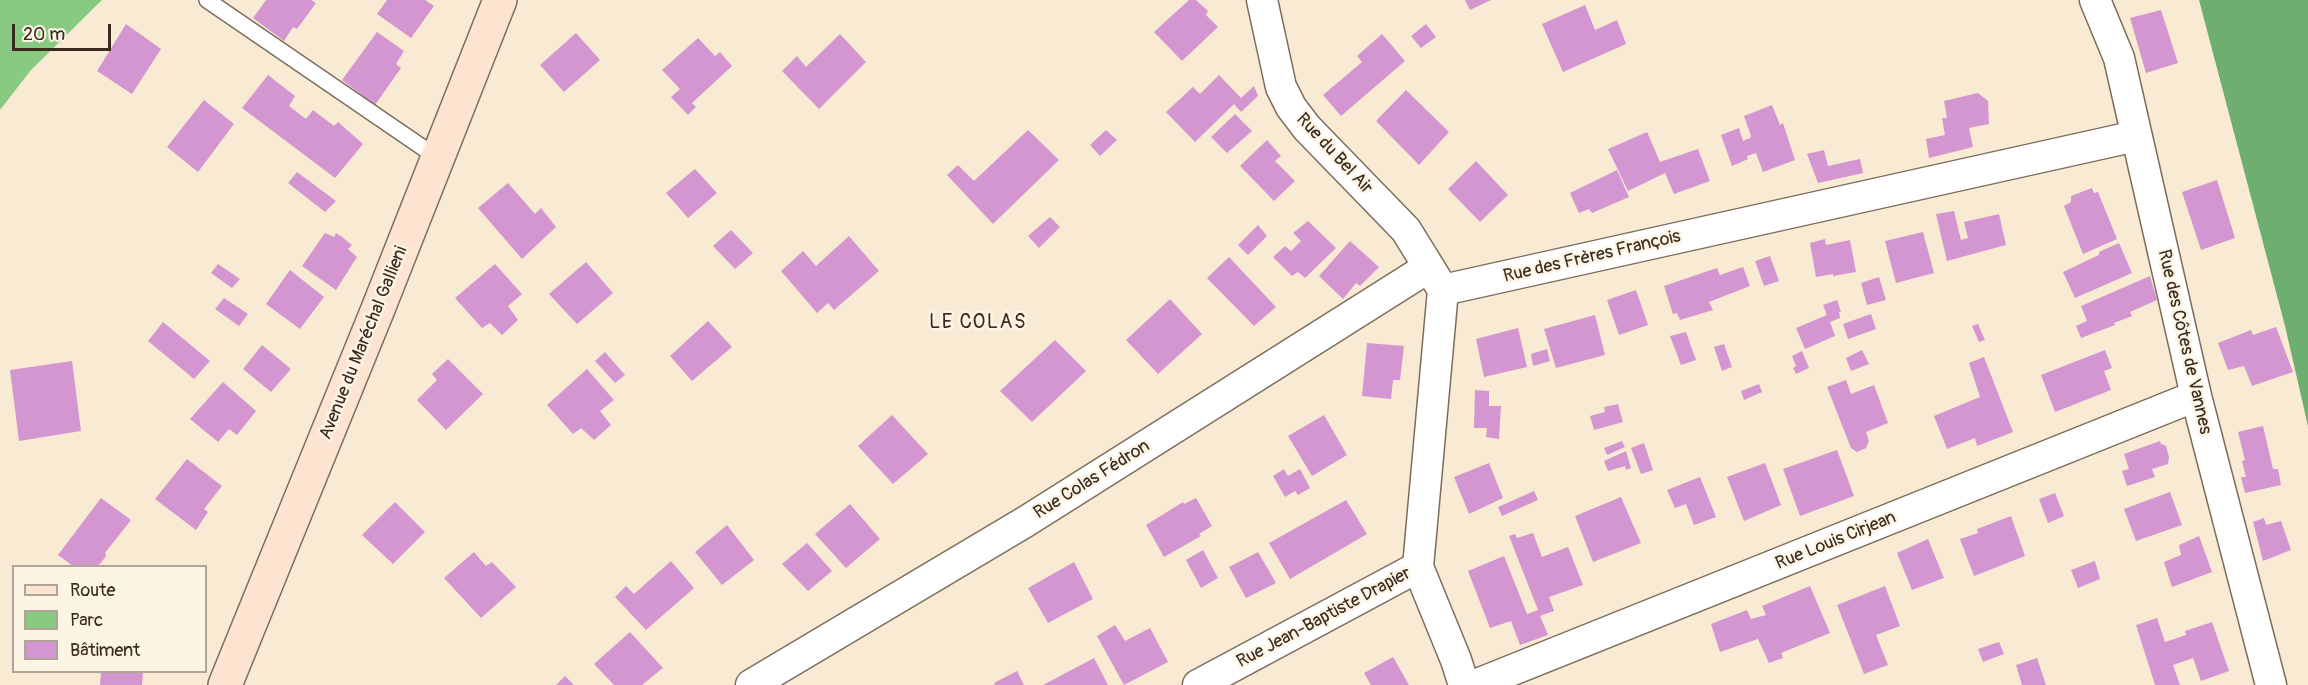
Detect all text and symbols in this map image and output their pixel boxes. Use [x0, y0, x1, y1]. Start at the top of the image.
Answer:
scale bar [15, 12, 114, 50]
text: 20 m [23, 23, 65, 46]
street label: Rue du Bel Air [1291, 109, 1377, 199]
street label: Rue des Frères François [1501, 226, 1683, 288]
street label: Avenue du Maréchal Gallieni [315, 243, 413, 443]
street label: Rue des Côtes de Vannes [2152, 248, 2216, 436]
district label: LE COLAS [929, 311, 1027, 335]
street label: Rue Colas Fédron [1030, 436, 1154, 524]
street label: Rue Louis Cirjean [1773, 507, 1899, 575]
street label: Rue Jean-Baptiste Drapier [1233, 563, 1415, 673]
legend [12, 565, 207, 673]
text: Route [70, 579, 115, 602]
text: Parc [70, 609, 103, 632]
text: Bâtiment [70, 639, 140, 662]

